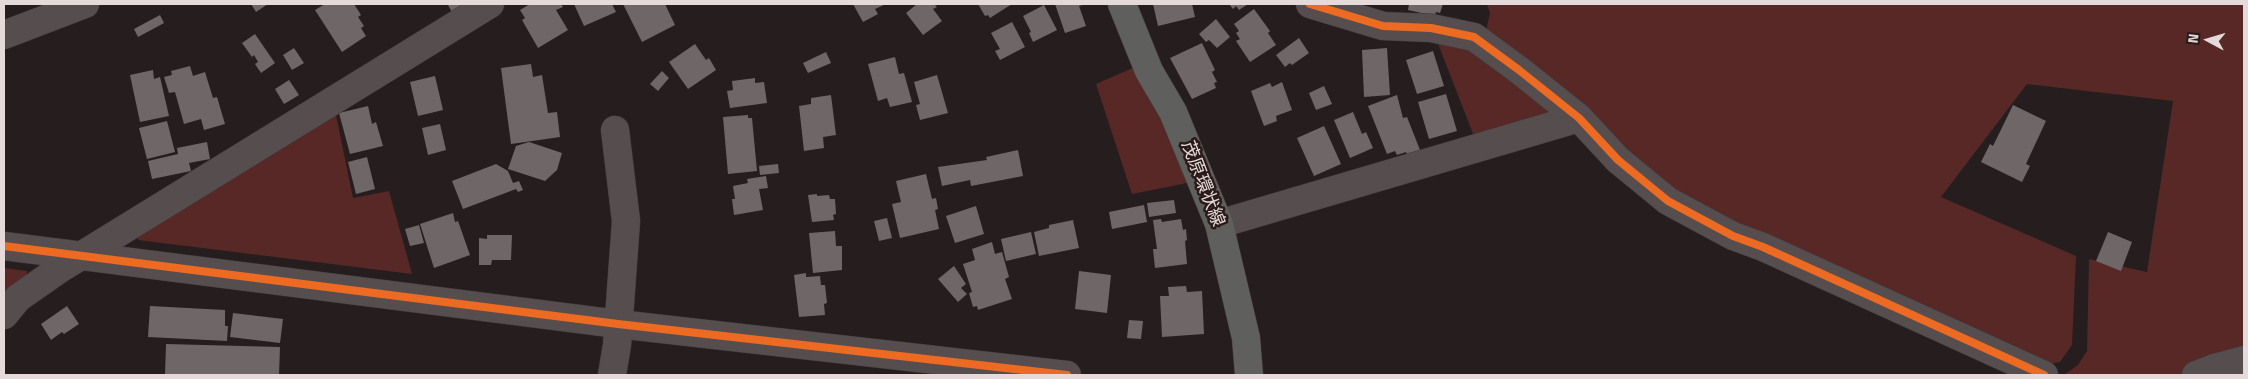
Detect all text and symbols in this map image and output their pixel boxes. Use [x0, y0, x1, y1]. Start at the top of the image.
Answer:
north arrow [2183, 15, 2233, 65]
text: N [2182, 32, 2204, 44]
street label: 茂原環状線 [1176, 138, 1228, 230]

